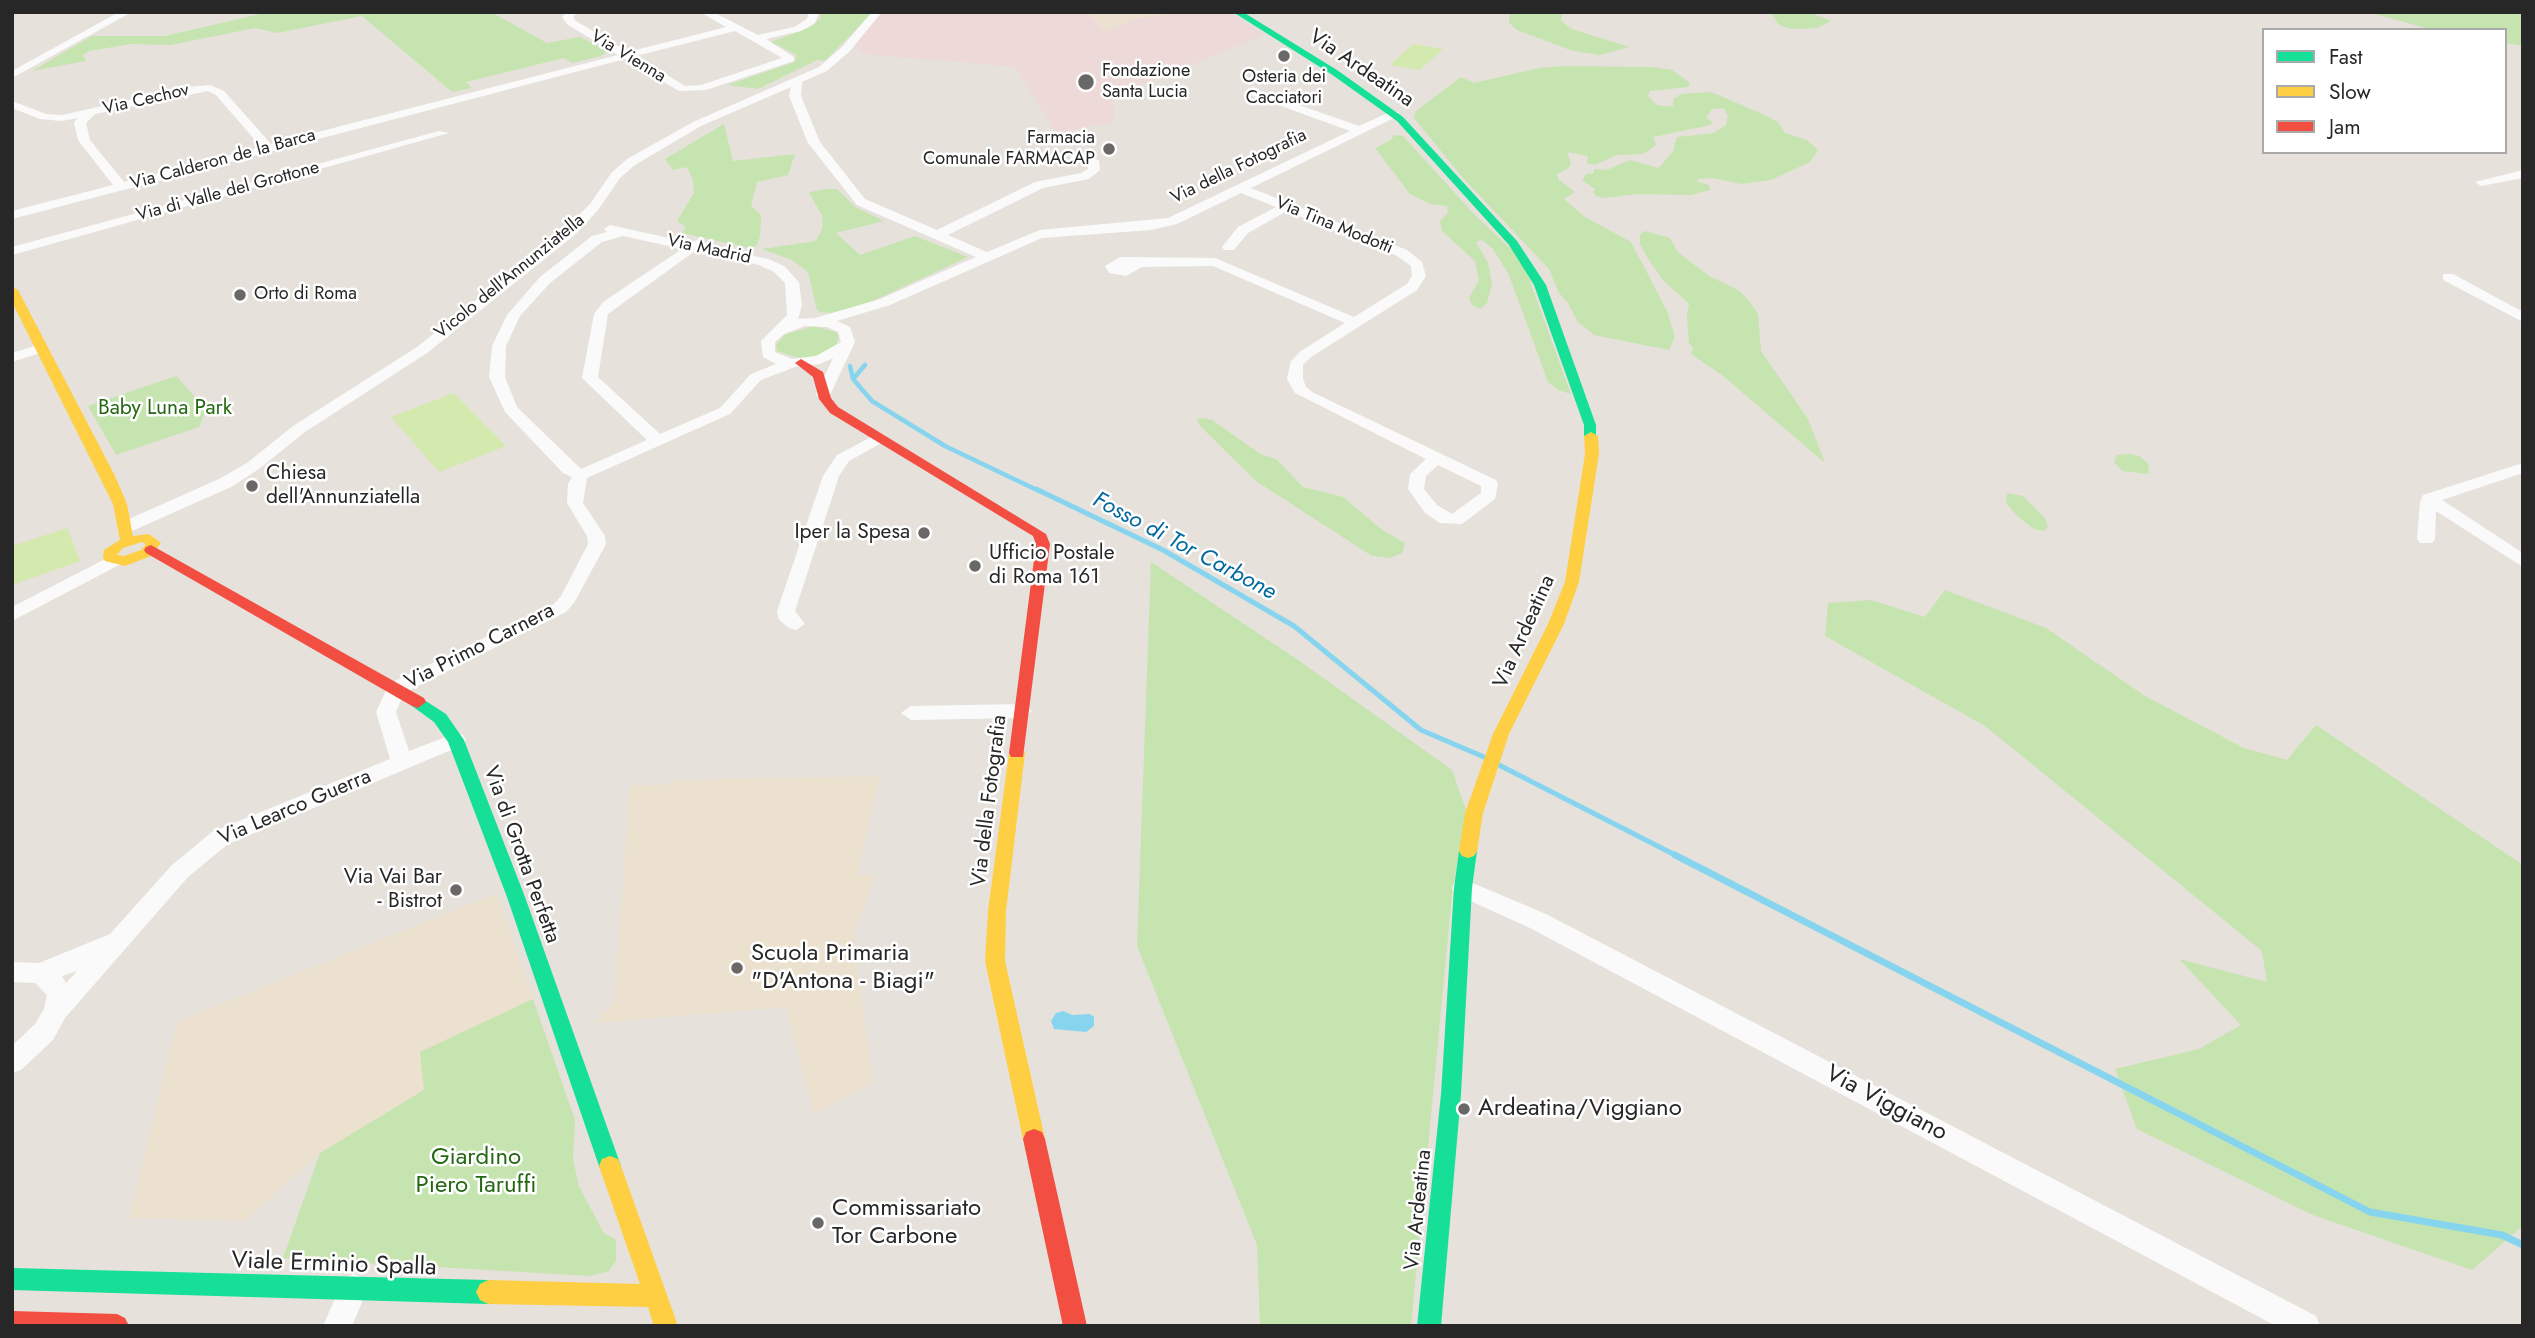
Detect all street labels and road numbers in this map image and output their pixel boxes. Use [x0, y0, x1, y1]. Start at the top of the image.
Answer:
street label: Via Ardeatina [1304, 25, 1418, 113]
street label: Via Vienna [586, 26, 670, 88]
street label: Via Cechov [101, 80, 191, 120]
street label: Via Calderon de la Barca [128, 125, 318, 195]
street label: Via della Fotografia [1168, 125, 1310, 209]
street label: Via di Valle del Grottone [134, 157, 322, 227]
street label: Via Tina Modotti [1272, 193, 1396, 259]
street label: Vicolo dell'Annunziatella [431, 210, 589, 344]
street label: Via Madrid [665, 231, 753, 269]
street label: Via Ardeatina [1489, 571, 1561, 693]
street label: Via Primo Carnera [401, 598, 559, 696]
street label: Via della Fotografia [967, 713, 1013, 889]
street label: Via di Grotta Perfetta [477, 763, 565, 947]
street label: Via Learco Guerra [215, 764, 375, 852]
street label: Via Viggiano [1820, 1060, 1952, 1148]
street label: Via Ardeatina [1400, 1148, 1438, 1272]
street label: Viale Erminio Spalla [231, 1247, 437, 1283]

